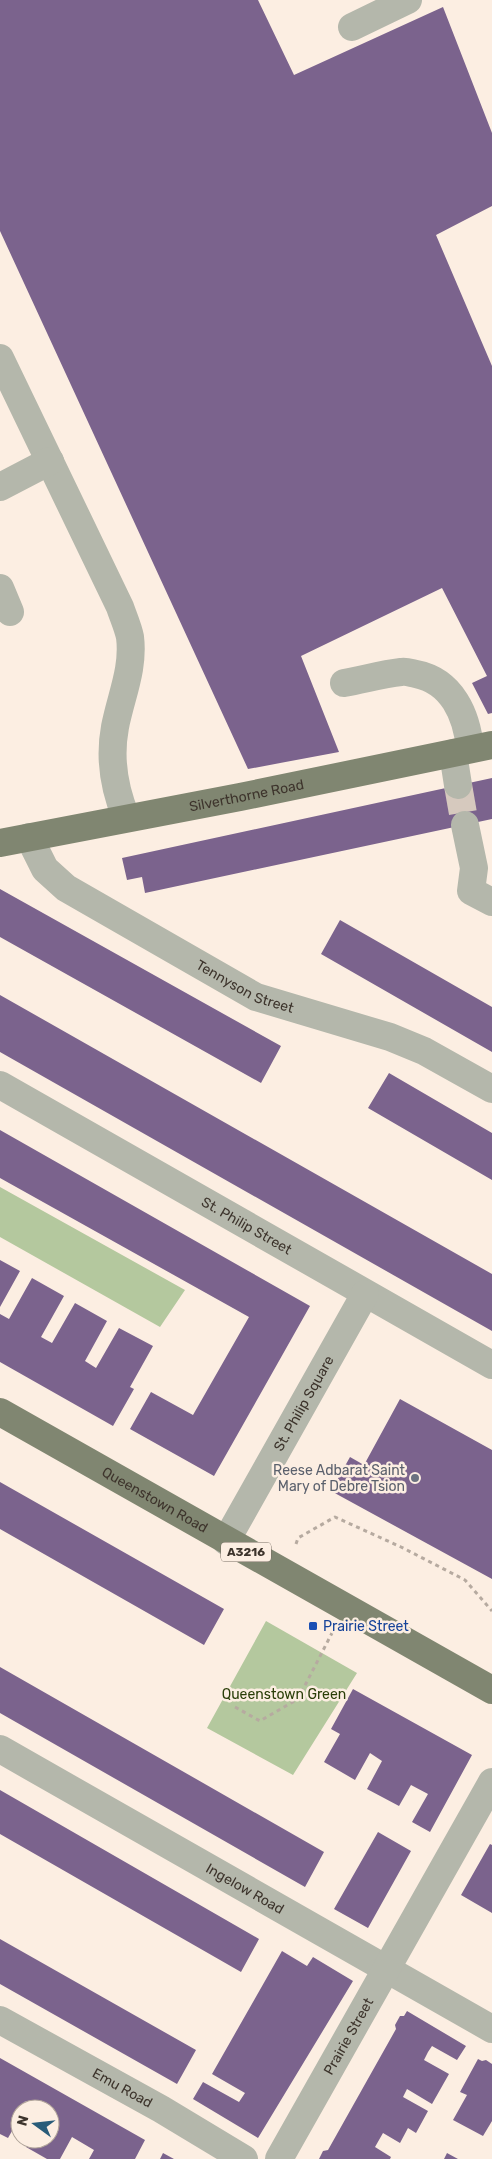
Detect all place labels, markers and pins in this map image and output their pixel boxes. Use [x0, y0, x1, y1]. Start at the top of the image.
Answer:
place label: Reese Adbarat Saint Mary of Debre Tsion [273, 1462, 406, 1495]
marker: Reese Adbarat Saint Mary of Debre Tsion [409, 1472, 421, 1484]
place label: Prairie Street [323, 1618, 409, 1635]
marker: Prairie Street [307, 1620, 319, 1632]

